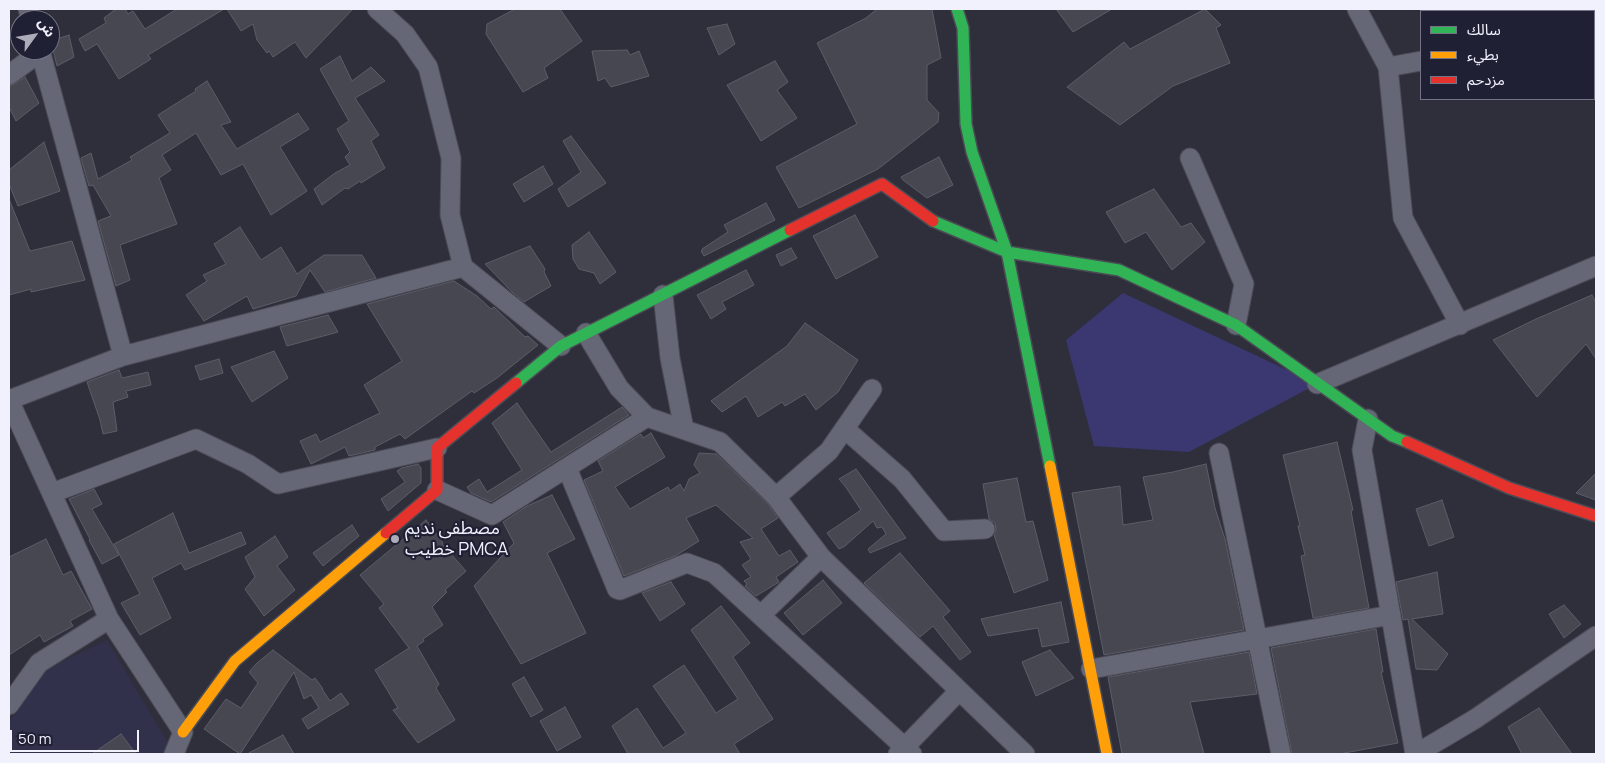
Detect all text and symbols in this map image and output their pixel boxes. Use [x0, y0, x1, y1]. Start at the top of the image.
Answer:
north arrow [10, 10, 60, 60]
legend [1420, 10, 1595, 100]
text: ش [34, 14, 60, 40]
text: سالك [1467, 19, 1501, 40]
text: بطيء [1467, 44, 1499, 65]
text: مزدحم [1467, 69, 1505, 90]
place label: مصطفى نديم خطيب PMCA [405, 518, 508, 560]
marker: مصطفى نديم خطيب PMCA [389, 533, 401, 545]
scale bar [12, 720, 141, 752]
text: 50 m [18, 728, 52, 749]

